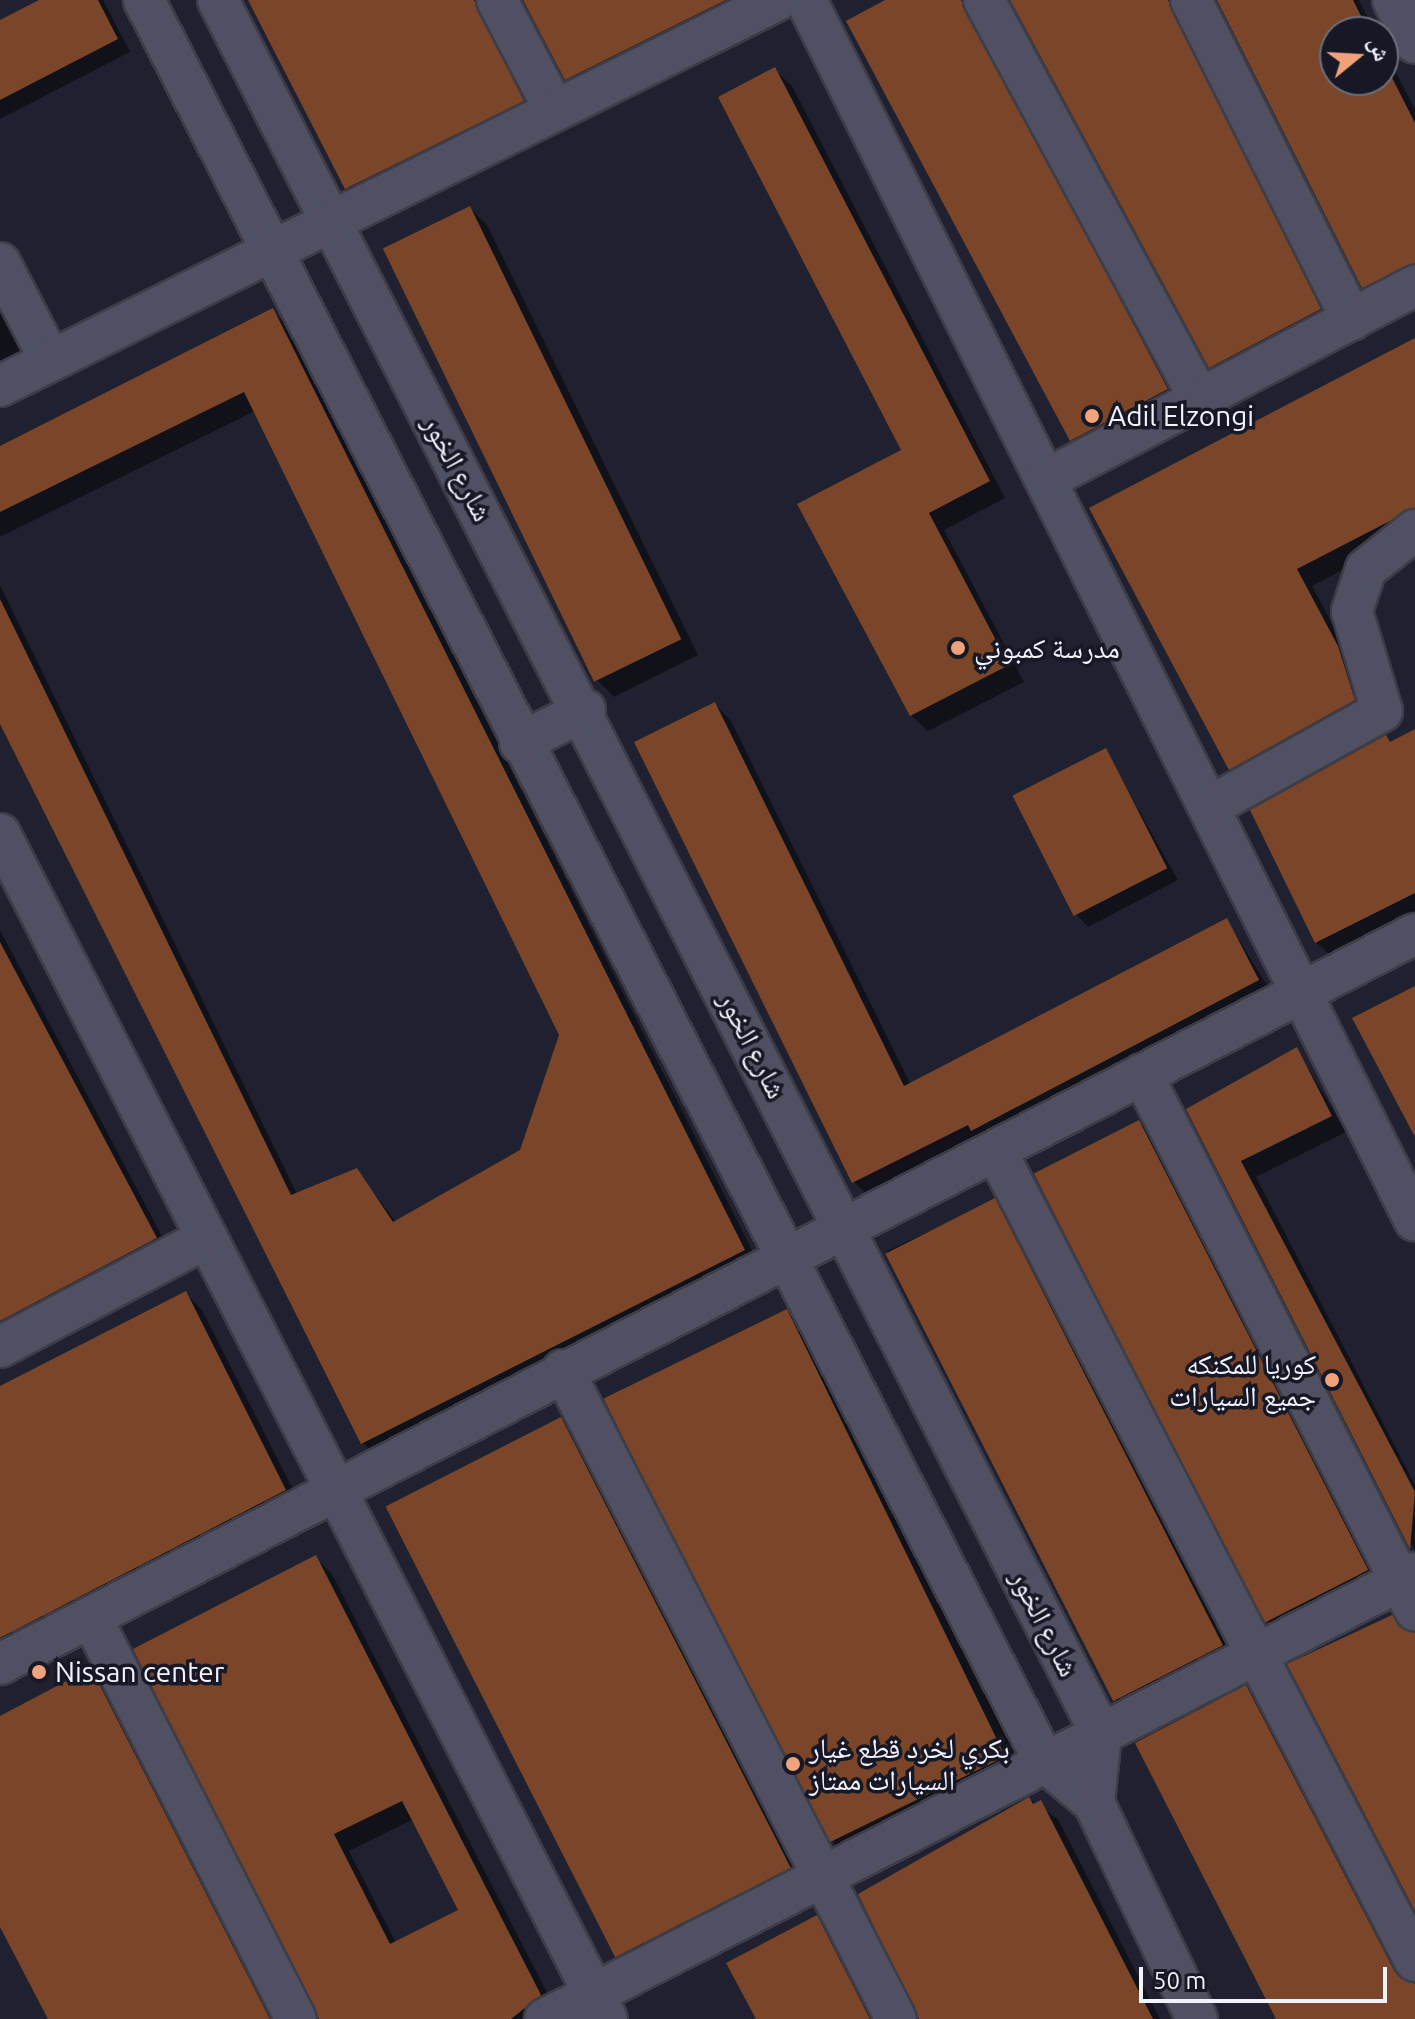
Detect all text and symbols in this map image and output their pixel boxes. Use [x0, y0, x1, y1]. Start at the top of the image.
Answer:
north arrow [1319, 16, 1399, 96]
text: ش [1365, 34, 1396, 64]
place label: Adil Elzongi [1108, 399, 1254, 433]
marker: Adil Elzongi [1083, 407, 1101, 425]
street label: شارع الخور [416, 409, 500, 527]
place label: مدرسة كمبوني [974, 631, 1120, 665]
marker: مدرسة كمبوني [949, 639, 967, 657]
street label: شارع الخور [712, 986, 794, 1104]
place label: كوريا للمكنكه جميع السيارات [1169, 1347, 1316, 1413]
marker: كوريا للمكنكه جميع السيارات [1323, 1371, 1341, 1389]
street label: شارع الخور [1004, 1564, 1086, 1682]
place label: Nissan center [55, 1655, 224, 1689]
marker: Nissan center [30, 1663, 48, 1681]
place label: بكري لخرد قطع غيار السيارات ممتاز [809, 1731, 1010, 1797]
marker: بكري لخرد قطع غيار السيارات ممتاز [784, 1755, 802, 1773]
scale bar [1143, 1951, 1391, 2001]
text: 50 m [1153, 1967, 1206, 1994]

